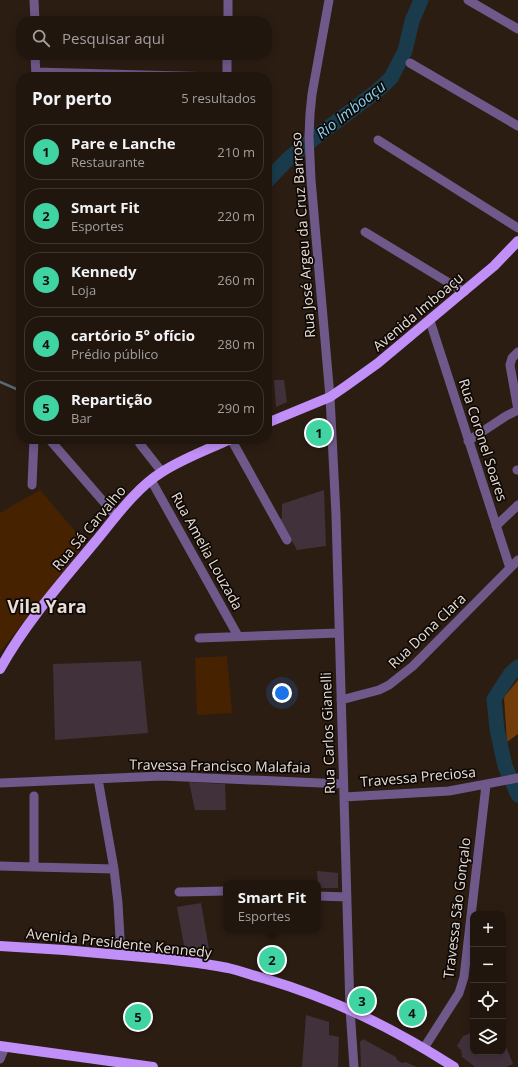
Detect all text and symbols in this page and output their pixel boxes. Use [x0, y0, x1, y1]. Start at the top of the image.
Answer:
search box [16, 16, 272, 60]
icon: search [30, 27, 52, 49]
text: Pesquisar aqui [62, 28, 165, 48]
water label: Rio Imboaçu [312, 76, 389, 143]
text: Por perto [32, 87, 112, 110]
text: 5 resultados [181, 89, 256, 107]
street label: Rua José Argeu da Cruz Barroso [286, 131, 319, 339]
text: Pare e Lanche [71, 133, 176, 153]
text: 1 [42, 143, 50, 161]
text: 210 m [217, 143, 255, 161]
text: Restaurante [71, 153, 145, 171]
text: Smart Fit [71, 197, 140, 217]
text: 2 [42, 207, 50, 225]
text: 220 m [217, 207, 255, 225]
text: Esportes [71, 217, 124, 235]
text: Kennedy [71, 261, 136, 281]
street label: Avenida Imboaçu [368, 268, 467, 355]
text: 3 [42, 271, 50, 289]
text: 260 m [217, 271, 255, 289]
text: Loja [71, 281, 96, 299]
text: cartório 5° ofício [71, 325, 195, 345]
text: 4 [42, 335, 50, 353]
text: 280 m [217, 335, 255, 353]
text: Prédio público [71, 345, 158, 363]
street label: Rua Coronel Soares [455, 376, 512, 504]
text: Repartição [71, 389, 152, 409]
text: 5 [42, 399, 50, 417]
text: 290 m [217, 399, 255, 417]
text: Bar [71, 409, 92, 427]
pin: 1 [306, 418, 332, 448]
street label: Rua Sá Carvalho [47, 481, 130, 574]
street label: Rua Amelia Louzada [167, 489, 248, 613]
street label: Rua Dona Clara [384, 589, 470, 673]
district label: Vila Yara [7, 594, 87, 618]
street label: Rua Carlos Gianelli [316, 672, 339, 794]
your location [272, 683, 292, 703]
street label: Travessa Francisco Malafaia [129, 754, 311, 777]
street label: Travessa Preciosa [359, 762, 477, 791]
street label: Travessa São Gonçalo [438, 836, 475, 980]
popup [223, 880, 321, 932]
text: Smart Fit [238, 887, 306, 907]
text: Esportes [238, 907, 290, 925]
map controls [470, 911, 506, 1055]
button: + [470, 911, 506, 947]
street label: Avenida Presidente Kennedy [25, 923, 214, 962]
pin: 2 [259, 945, 285, 975]
button: − [470, 947, 506, 983]
button: locate [470, 983, 506, 1019]
pin: 3 [349, 986, 375, 1016]
pin: 4 [399, 998, 425, 1028]
pin: 5 [125, 1002, 151, 1032]
button: layers [470, 1019, 506, 1055]

